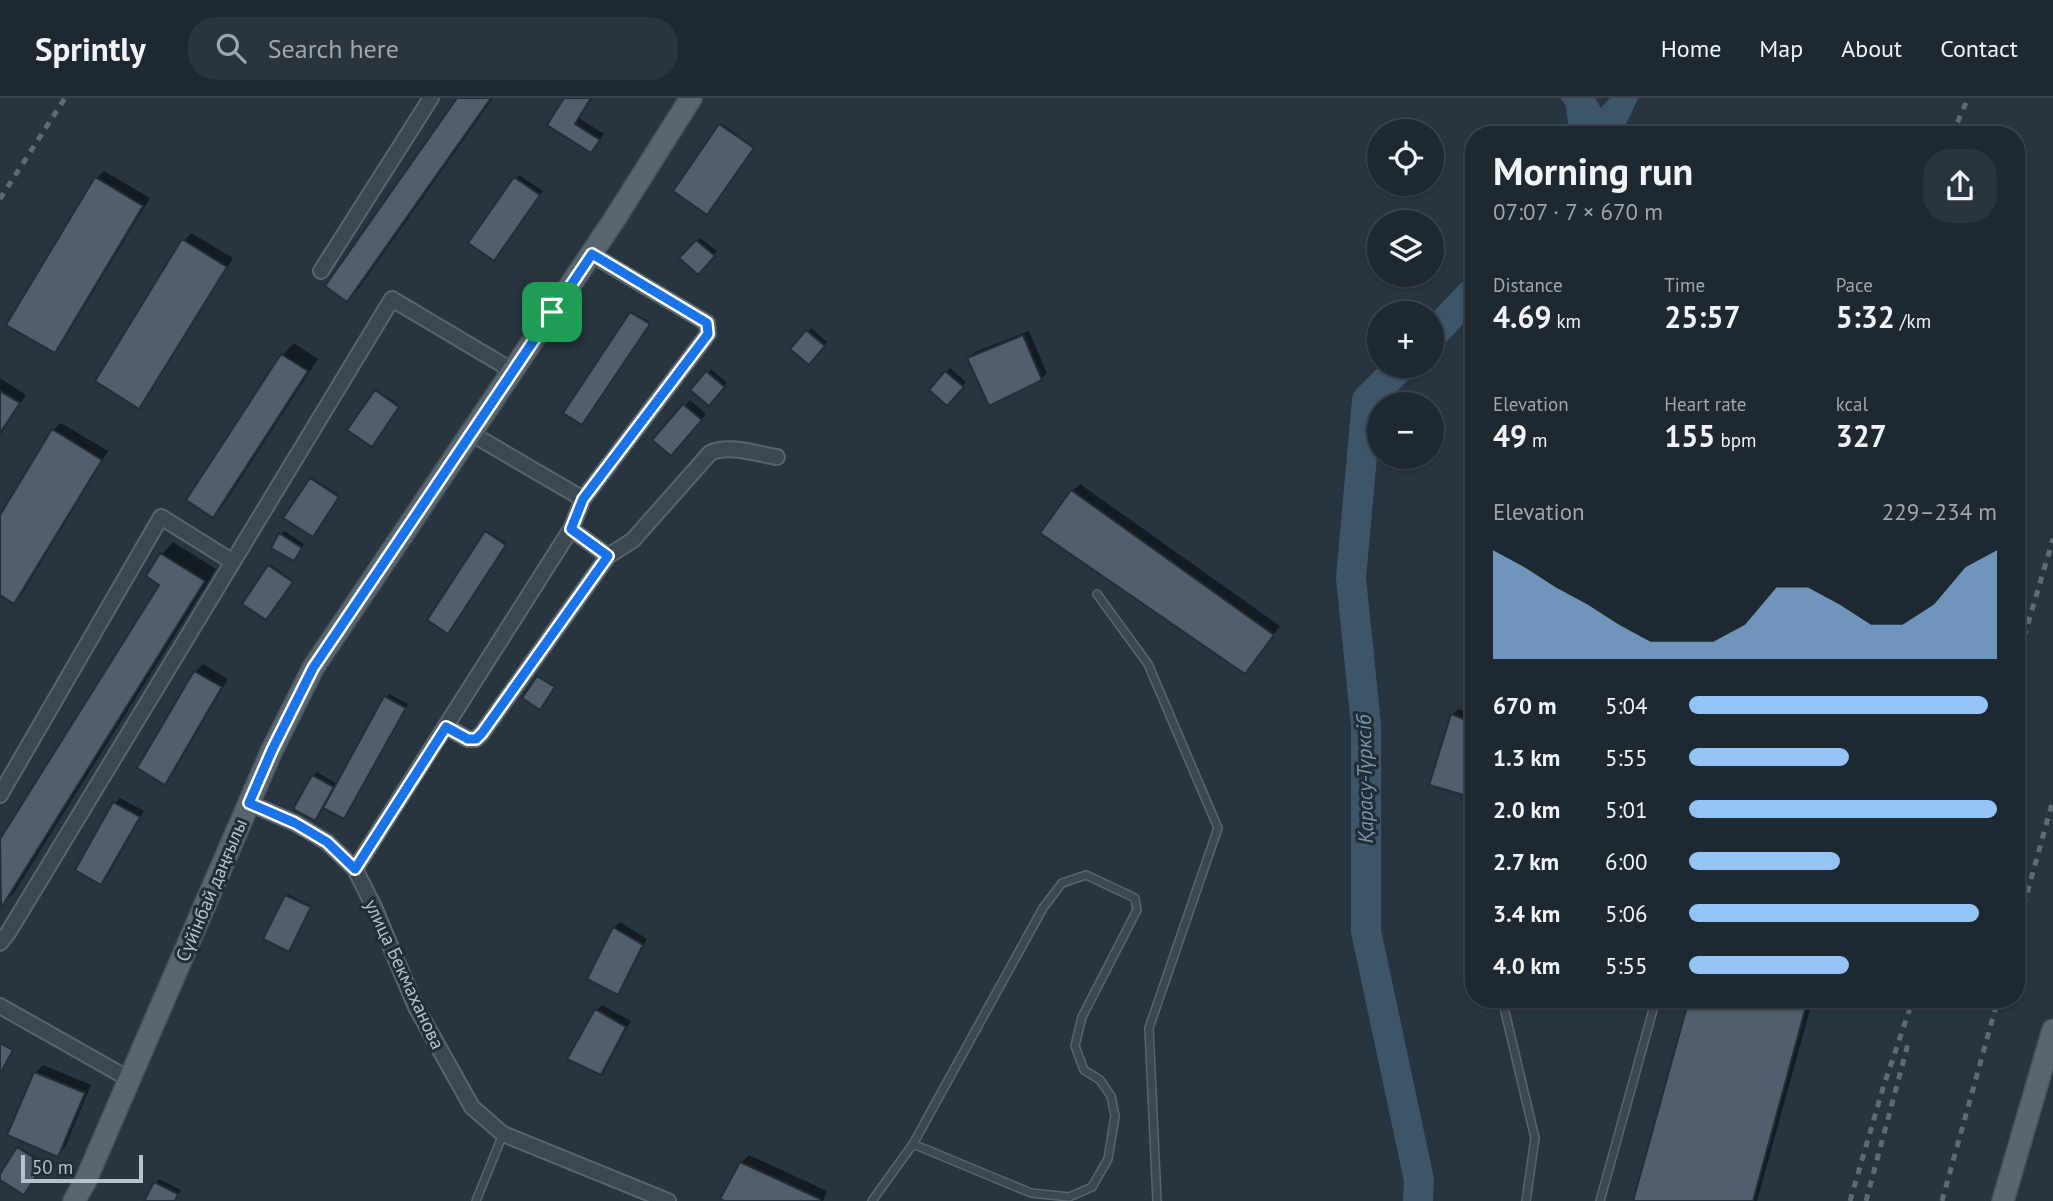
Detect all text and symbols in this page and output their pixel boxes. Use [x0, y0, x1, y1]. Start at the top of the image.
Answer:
search box [188, 17, 678, 80]
text: Sprintly [35, 27, 146, 70]
icon: search [212, 29, 250, 67]
text: Search here [268, 32, 399, 65]
text: Home [1661, 33, 1721, 64]
text: Map [1759, 33, 1803, 64]
text: About [1841, 33, 1902, 64]
text: Contact [1940, 33, 2018, 64]
map controls [1367, 119, 1444, 469]
button: locate [1367, 119, 1444, 196]
text: Morning run [1493, 146, 1693, 195]
button: share [1923, 149, 1997, 223]
text: 07:07 · 7 × 670 m [1493, 197, 1663, 226]
button: layers [1367, 210, 1444, 287]
text: Distance [1493, 273, 1563, 297]
text: Time [1664, 273, 1705, 297]
text: Pace [1836, 273, 1873, 297]
pin [522, 282, 582, 342]
icon: arrive [533, 293, 571, 331]
text: 4.69 [1493, 297, 1551, 336]
text: 25:57 [1664, 297, 1740, 336]
text: 5:32 [1836, 297, 1895, 336]
button: + [1367, 301, 1444, 378]
text: km [1551, 309, 1581, 333]
text: /km [1895, 309, 1931, 333]
button: − [1367, 392, 1444, 469]
text: Elevation [1493, 392, 1569, 416]
text: Heart rate [1664, 392, 1746, 416]
text: kcal [1836, 392, 1868, 416]
text: 49 [1493, 416, 1527, 455]
text: 155 [1664, 416, 1715, 455]
text: 327 [1836, 416, 1887, 455]
text: m [1527, 428, 1548, 452]
text: bpm [1715, 428, 1756, 452]
text: Elevation [1493, 497, 1585, 526]
text: 229–234 m [1882, 497, 1997, 526]
text: 670 m [1493, 691, 1556, 720]
text: 5:04 [1605, 691, 1648, 720]
water label: Қарасу-Түрксіб [1350, 713, 1379, 844]
text: 1.3 km [1493, 743, 1560, 772]
text: 5:55 [1605, 743, 1648, 772]
text: 2.0 km [1493, 795, 1560, 824]
text: 5:01 [1605, 795, 1648, 824]
street label: Сүйінбай даңғылы [170, 815, 252, 965]
text: 2.7 km [1493, 847, 1559, 876]
text: 6:00 [1605, 847, 1648, 876]
street label: улица Бекмаханова [360, 895, 450, 1053]
text: 3.4 km [1493, 899, 1560, 928]
text: 5:06 [1605, 899, 1648, 928]
text: 4.0 km [1493, 951, 1560, 980]
text: 5:55 [1605, 951, 1648, 980]
scale bar [21, 1152, 144, 1184]
text: 50 m [32, 1155, 73, 1179]

